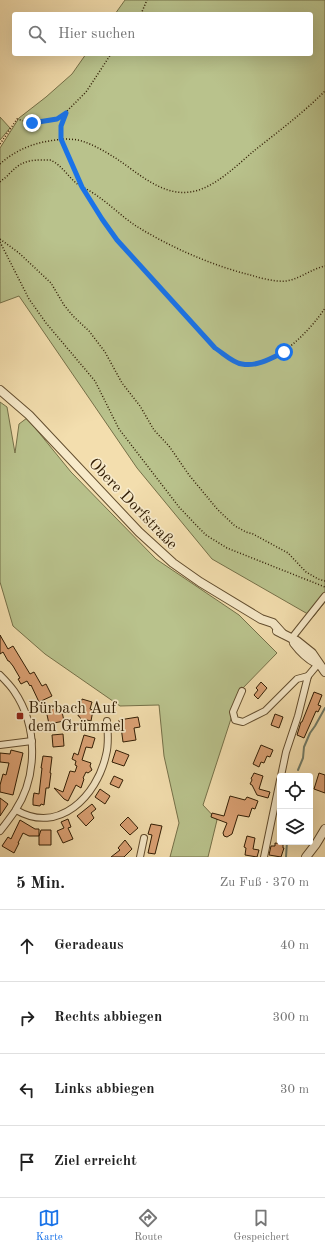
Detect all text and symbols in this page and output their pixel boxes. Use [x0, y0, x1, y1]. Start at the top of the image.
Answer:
search box [12, 12, 313, 56]
icon: search [26, 23, 48, 45]
text: Hier suchen [58, 27, 135, 42]
route end [23, 114, 41, 132]
route start [275, 343, 293, 361]
street label: Obere Dorfstraße [85, 456, 180, 553]
place label: Bürbach Auf dem Grümmel [28, 701, 125, 735]
marker: Bürbach Auf dem Grümmel [15, 711, 25, 721]
map controls [277, 773, 313, 845]
button: locate [277, 773, 313, 809]
button: layers [277, 809, 313, 845]
text: 5 Min. [16, 875, 65, 892]
text: Zu Fuß · 370 m [220, 876, 309, 889]
icon: ahead [16, 935, 38, 957]
text: Geradeaus [54, 938, 123, 953]
text: 40 m [280, 939, 309, 952]
icon: right [16, 1007, 38, 1029]
text: Rechts abbiegen [54, 1010, 162, 1025]
text: 300 m [272, 1011, 309, 1024]
icon: left [16, 1079, 38, 1101]
text: Links abbiegen [54, 1082, 155, 1097]
text: 30 m [280, 1083, 309, 1096]
icon: arrive [16, 1151, 38, 1173]
text: Ziel erreicht [54, 1154, 137, 1169]
tab: Karte [36, 1207, 63, 1245]
tab: Route [134, 1207, 162, 1245]
tab: Gespeichert [234, 1207, 289, 1245]

